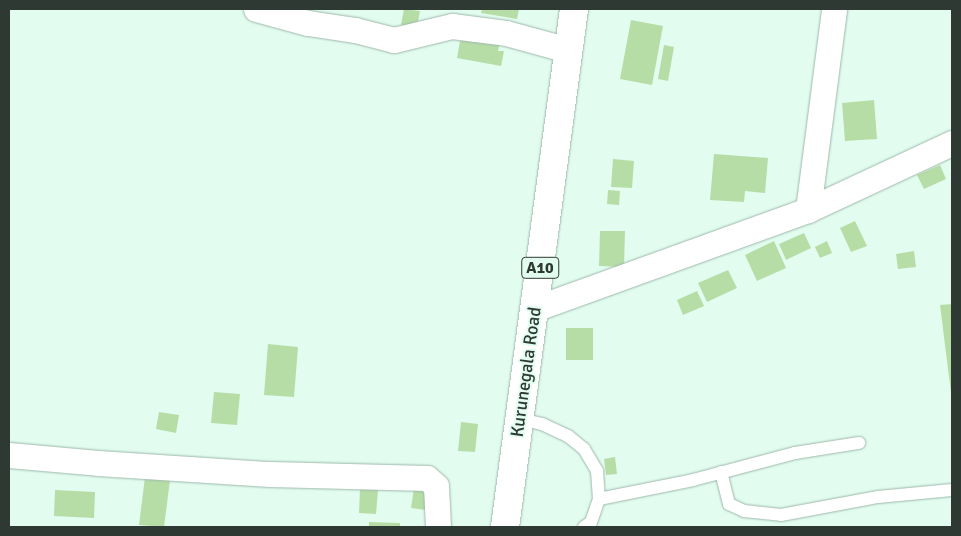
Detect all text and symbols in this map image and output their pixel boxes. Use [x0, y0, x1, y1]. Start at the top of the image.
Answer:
road number: A10 [521, 254, 559, 282]
street label: Kurunegala Road [506, 306, 546, 438]

